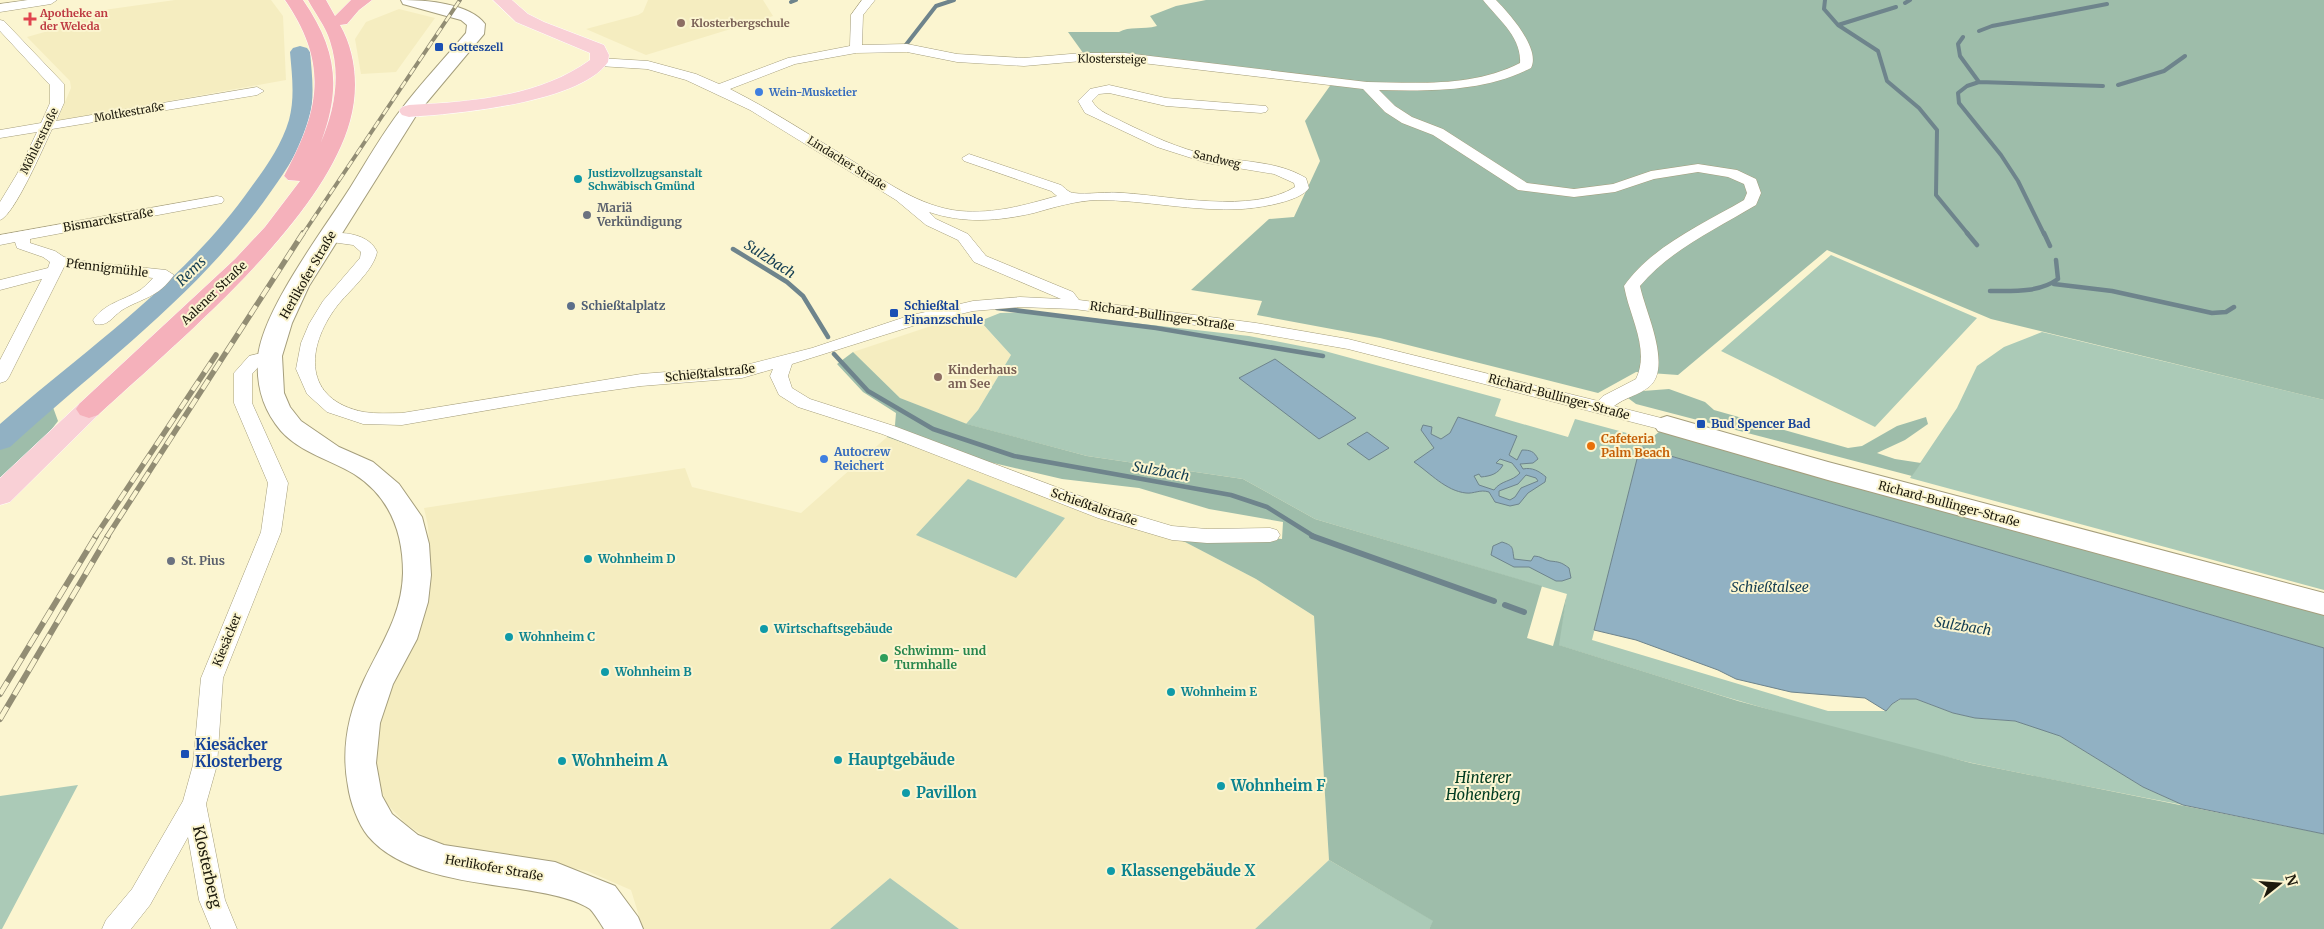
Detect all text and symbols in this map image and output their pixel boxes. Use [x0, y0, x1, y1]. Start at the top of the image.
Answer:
place label: Apotheke an der Weleda [39, 6, 109, 33]
marker: Apotheke an der Weleda [24, 13, 36, 25]
place label: Klosterbergschule [691, 16, 790, 30]
marker: Klosterbergschule [675, 17, 687, 29]
place label: Gotteszell [449, 40, 504, 54]
marker: Gotteszell [433, 41, 445, 53]
street label: Klostersteige [1077, 51, 1147, 67]
place label: Wein-Musketier [768, 85, 857, 99]
marker: Wein-Musketier [753, 86, 765, 98]
street label: Moltkestraße [93, 99, 165, 125]
street label: Möhlerstraße [17, 105, 61, 176]
street label: Lindacher Straße [805, 133, 889, 193]
street label: Sandweg [1192, 147, 1242, 171]
place label: Justizvollzugsanstalt Schwäbisch Gmünd [587, 166, 703, 193]
marker: Justizvollzugsanstalt Schwäbisch Gmünd [572, 173, 584, 185]
place label: Mariä Verkündigung [596, 200, 682, 229]
street label: Bismarckstraße [62, 204, 154, 235]
marker: Mariä Verkündigung [581, 209, 593, 221]
street label: Herlikofer Straße [276, 228, 339, 321]
water label: Sulzbach [741, 236, 799, 282]
water label: Rems [172, 252, 210, 290]
street label: Pfennigmühle [65, 255, 149, 280]
street label: Aalener Straße [177, 258, 250, 328]
place label: Schießtalplatz [581, 298, 666, 313]
place label: Schießtal Finanzschule [904, 298, 984, 327]
street label: Richard-Bullinger-Straße [1089, 298, 1235, 333]
marker: Schießtalplatz [565, 300, 577, 312]
marker: Schießtal Finanzschule [888, 307, 900, 319]
street label: Schießtalstraße [664, 360, 756, 385]
place label: Kinderhaus am See [948, 362, 1017, 391]
street label: Richard-Bullinger-Straße [1487, 370, 1632, 423]
marker: Kinderhaus am See [932, 371, 944, 383]
place label: Bud Spencer Bad [1711, 416, 1811, 431]
marker: Bud Spencer Bad [1695, 418, 1707, 430]
place label: Cafeteria Palm Beach [1601, 431, 1670, 460]
marker: Cafeteria Palm Beach [1585, 440, 1597, 452]
place label: Autocrew Reichert [833, 444, 891, 473]
marker: Autocrew Reichert [818, 453, 830, 465]
water label: Sulzbach [1131, 457, 1191, 485]
street label: Richard-Bullinger-Straße [1877, 477, 2022, 530]
street label: Schießtalstraße [1049, 485, 1139, 528]
place label: Wohnheim D [597, 551, 675, 566]
place label: St. Pius [181, 553, 225, 568]
marker: Wohnheim D [582, 553, 594, 565]
marker: St. Pius [165, 555, 177, 567]
water label: Schießtalsee [1731, 578, 1809, 596]
street label: Kiesäcker [209, 610, 244, 669]
water label: Sulzbach [1933, 613, 1993, 639]
place label: Wirtschaftsgebäude [773, 621, 893, 636]
marker: Wirtschaftsgebäude [758, 623, 770, 635]
place label: Wohnheim C [518, 629, 595, 644]
marker: Wohnheim C [503, 631, 515, 643]
place label: Schwimm- und Turmhalle [894, 643, 987, 672]
marker: Schwimm- und Turmhalle [878, 652, 890, 664]
place label: Wohnheim B [614, 664, 692, 679]
marker: Wohnheim B [599, 666, 611, 678]
place label: Wohnheim E [1180, 684, 1257, 699]
marker: Wohnheim E [1165, 686, 1177, 698]
place label: Kiesäcker Klosterberg [195, 735, 283, 771]
marker: Kiesäcker Klosterberg [179, 748, 191, 760]
place label: Hauptgebäude [848, 750, 955, 769]
place label: Wohnheim A [571, 751, 668, 770]
marker: Hauptgebäude [832, 754, 844, 766]
marker: Wohnheim A [556, 755, 568, 767]
park label: Hinterer Hohenberg [1445, 768, 1520, 804]
place label: Wohnheim F [1230, 776, 1326, 795]
marker: Wohnheim F [1215, 780, 1227, 792]
place label: Pavillon [916, 783, 977, 802]
marker: Pavillon [900, 787, 912, 799]
street label: Klosterberg [189, 824, 226, 910]
street label: Herlikofer Straße [444, 852, 544, 884]
north arrow [2254, 859, 2304, 909]
place label: Klassengebäude X [1121, 861, 1255, 880]
marker: Klassengebäude X [1105, 865, 1117, 877]
text: N [2281, 872, 2302, 888]

